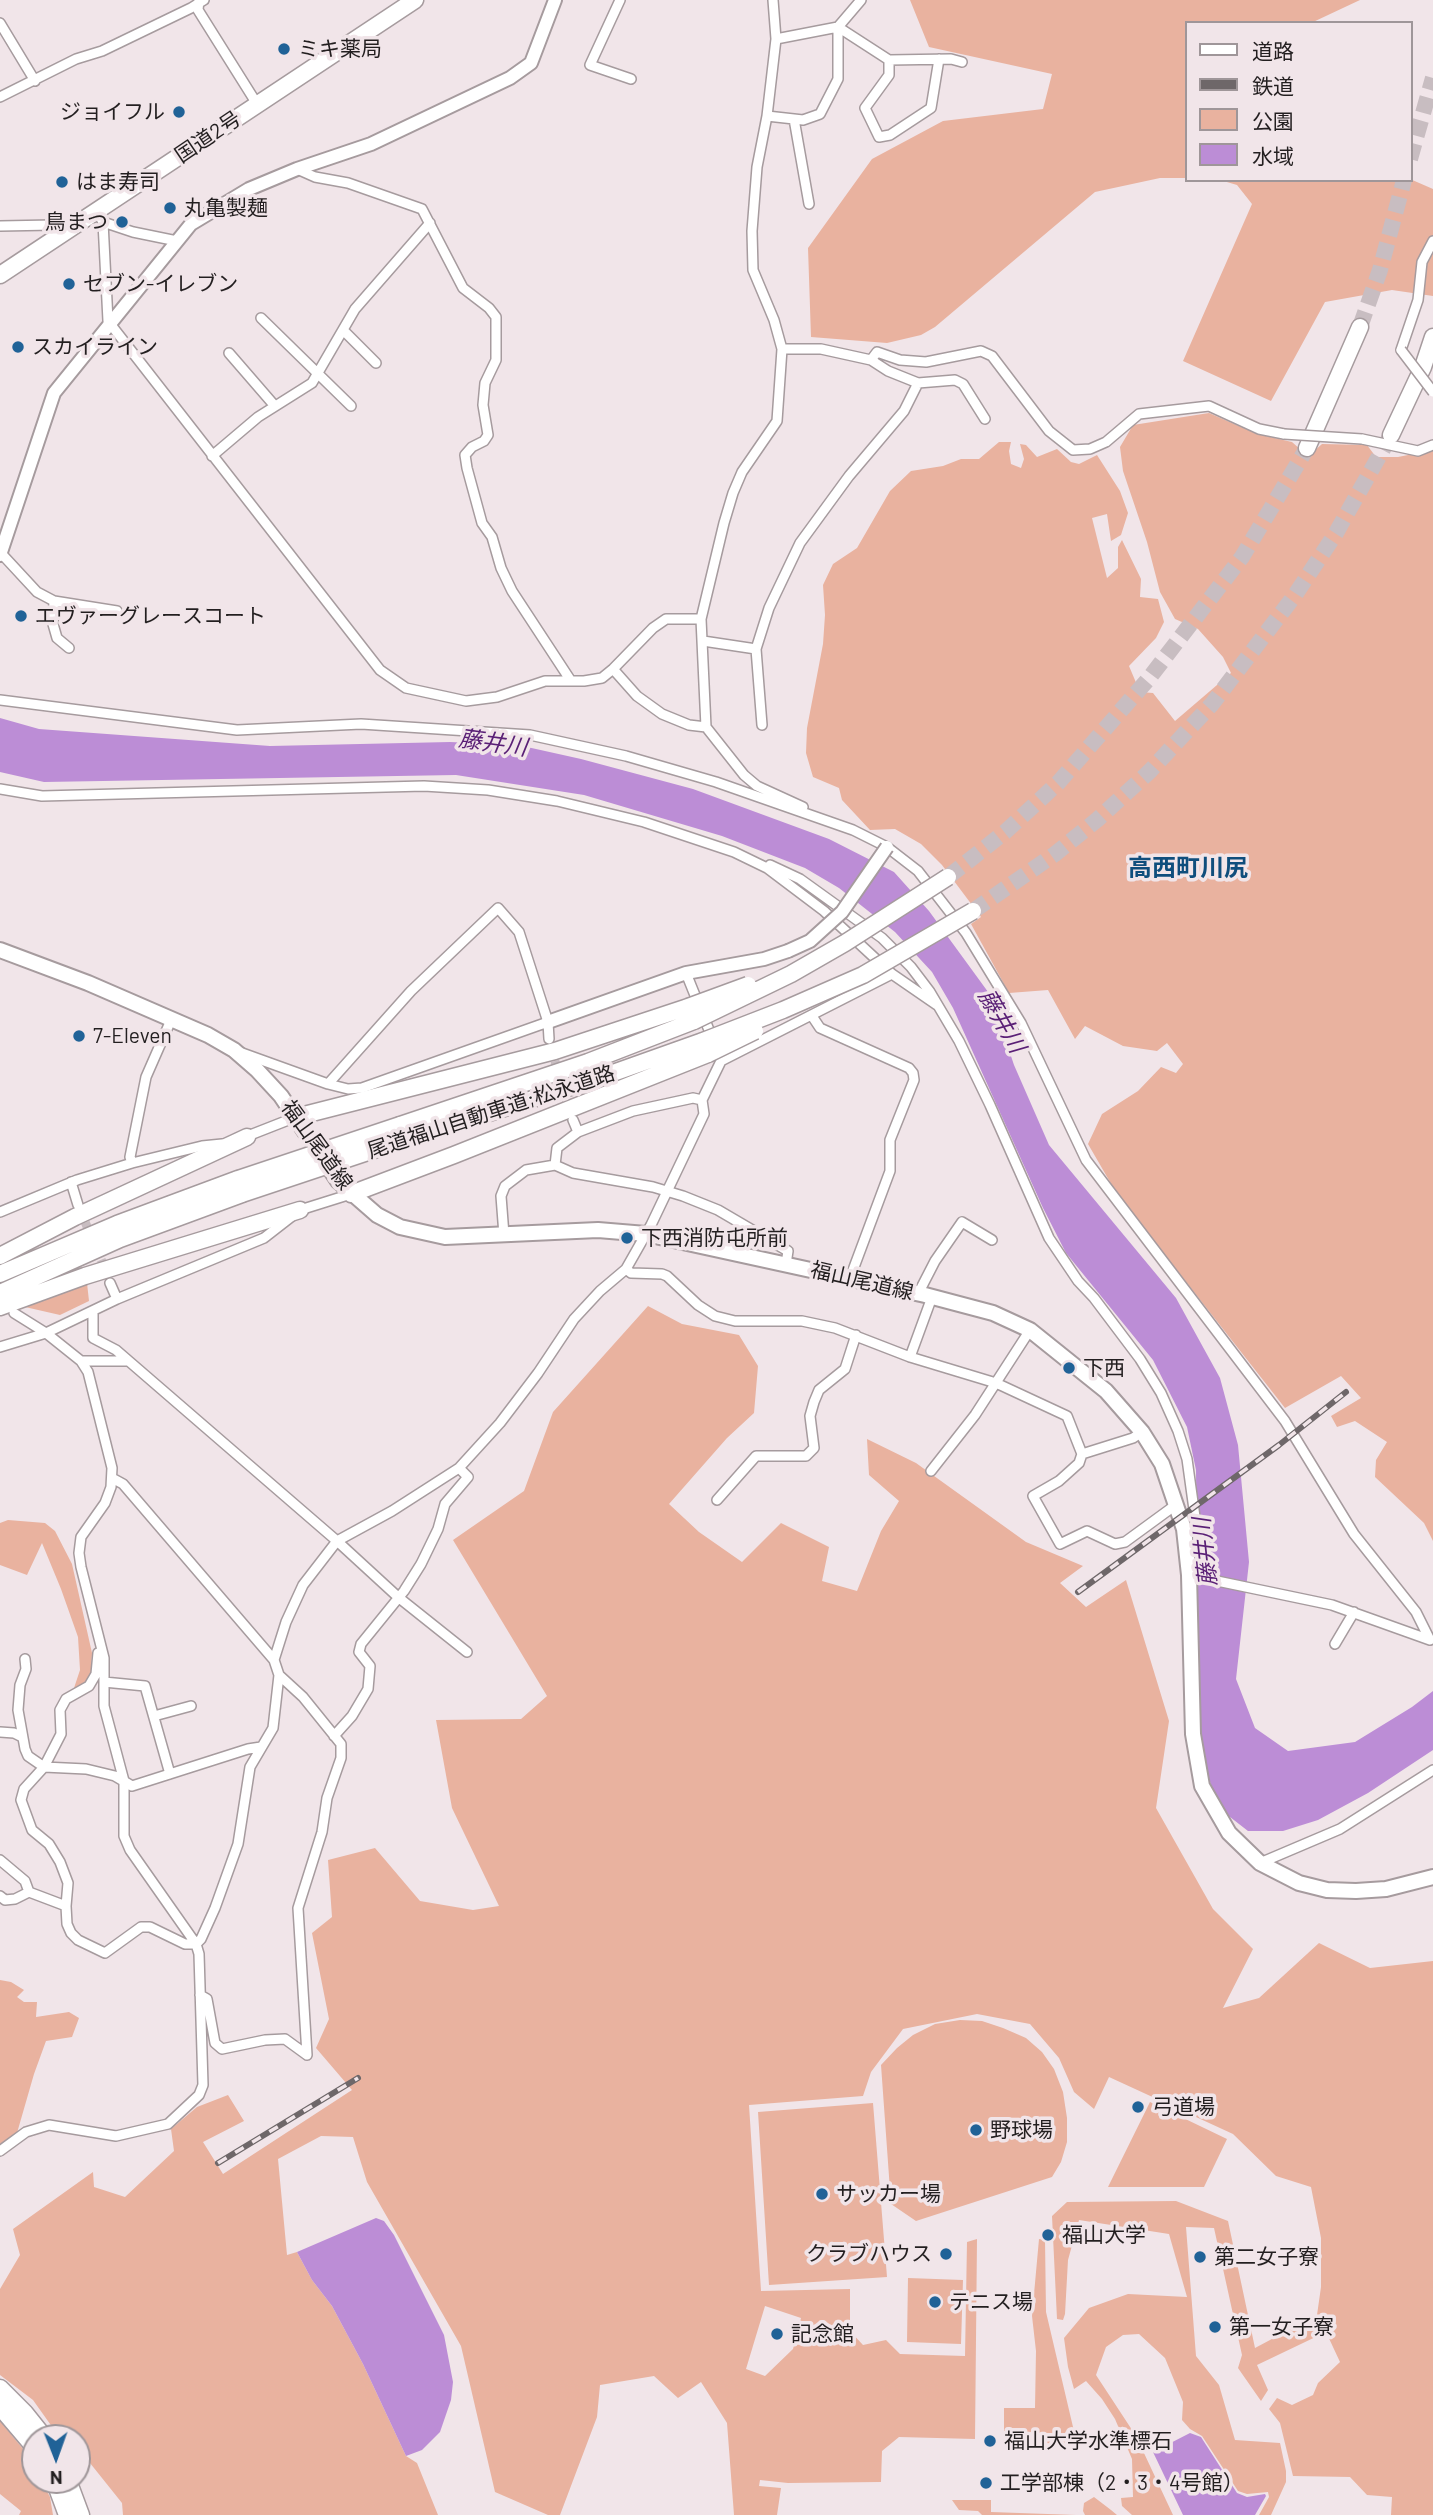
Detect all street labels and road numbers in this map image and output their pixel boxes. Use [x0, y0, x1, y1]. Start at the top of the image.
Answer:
street label: 国道2号 [170, 106, 246, 168]
street label: 尾道福山自動車道;松永道路 [364, 1060, 618, 1164]
street label: 福山尾道線 [276, 1095, 358, 1195]
street label: 福山尾道線 [808, 1257, 916, 1305]

